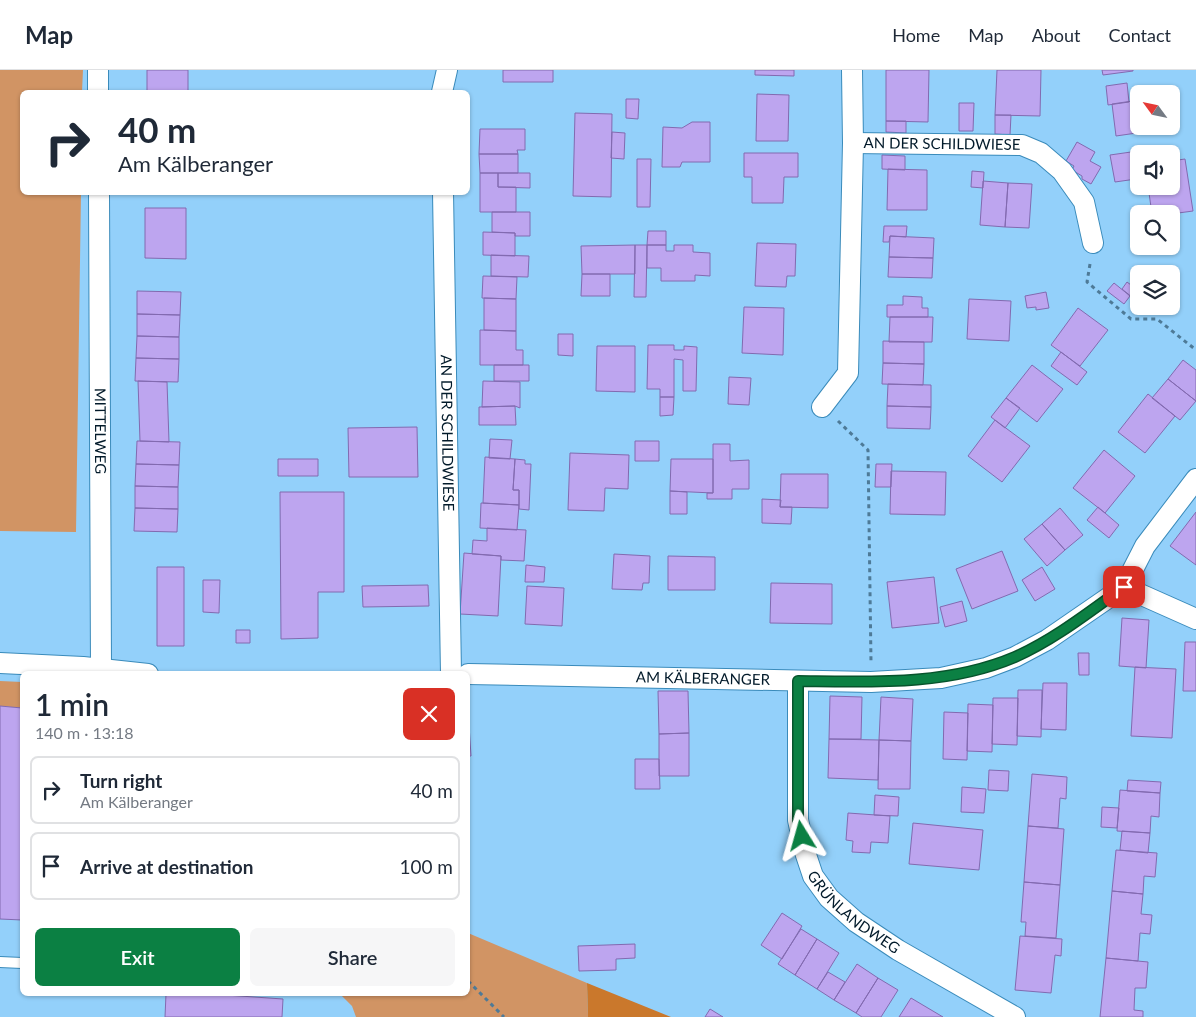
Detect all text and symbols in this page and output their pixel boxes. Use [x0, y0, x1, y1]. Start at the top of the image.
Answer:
text: Map [25, 20, 73, 49]
text: Home [892, 24, 940, 46]
text: Map [968, 24, 1004, 46]
text: About [1032, 24, 1081, 46]
text: Contact [1109, 24, 1171, 46]
north arrow [1130, 85, 1180, 135]
map controls [1130, 85, 1180, 315]
text: 40 m [118, 108, 196, 150]
icon: right [35, 110, 100, 175]
street label: AN DER SCHILDWIESE [863, 133, 1021, 153]
button: sound [1130, 145, 1180, 195]
text: Am Kälberanger [118, 150, 273, 177]
button: search [1130, 205, 1180, 255]
button: layers [1130, 265, 1180, 315]
street label: AN DER SCHILDWIESE [438, 354, 458, 511]
street label: MITTELWEG [92, 388, 110, 474]
pin [1103, 566, 1145, 608]
icon: arrive [1110, 573, 1138, 601]
street label: AM KÄLBERANGER [636, 667, 771, 688]
text: 1 min [35, 686, 109, 722]
button: close [403, 688, 455, 740]
text: 140 m · 13:18 [35, 723, 134, 742]
text: Turn right [80, 769, 162, 792]
icon: right [37, 776, 65, 804]
text: 40 m [410, 779, 453, 802]
text: Am Kälberanger [80, 792, 193, 811]
position arrow [775, 809, 827, 861]
icon: arrive [37, 852, 65, 880]
text: Arrive at destination [80, 855, 253, 878]
text: 100 m [399, 855, 453, 878]
street label: GRÜNLANDWEG [804, 867, 904, 957]
button: Exit [35, 928, 240, 986]
button: Share [250, 928, 455, 986]

